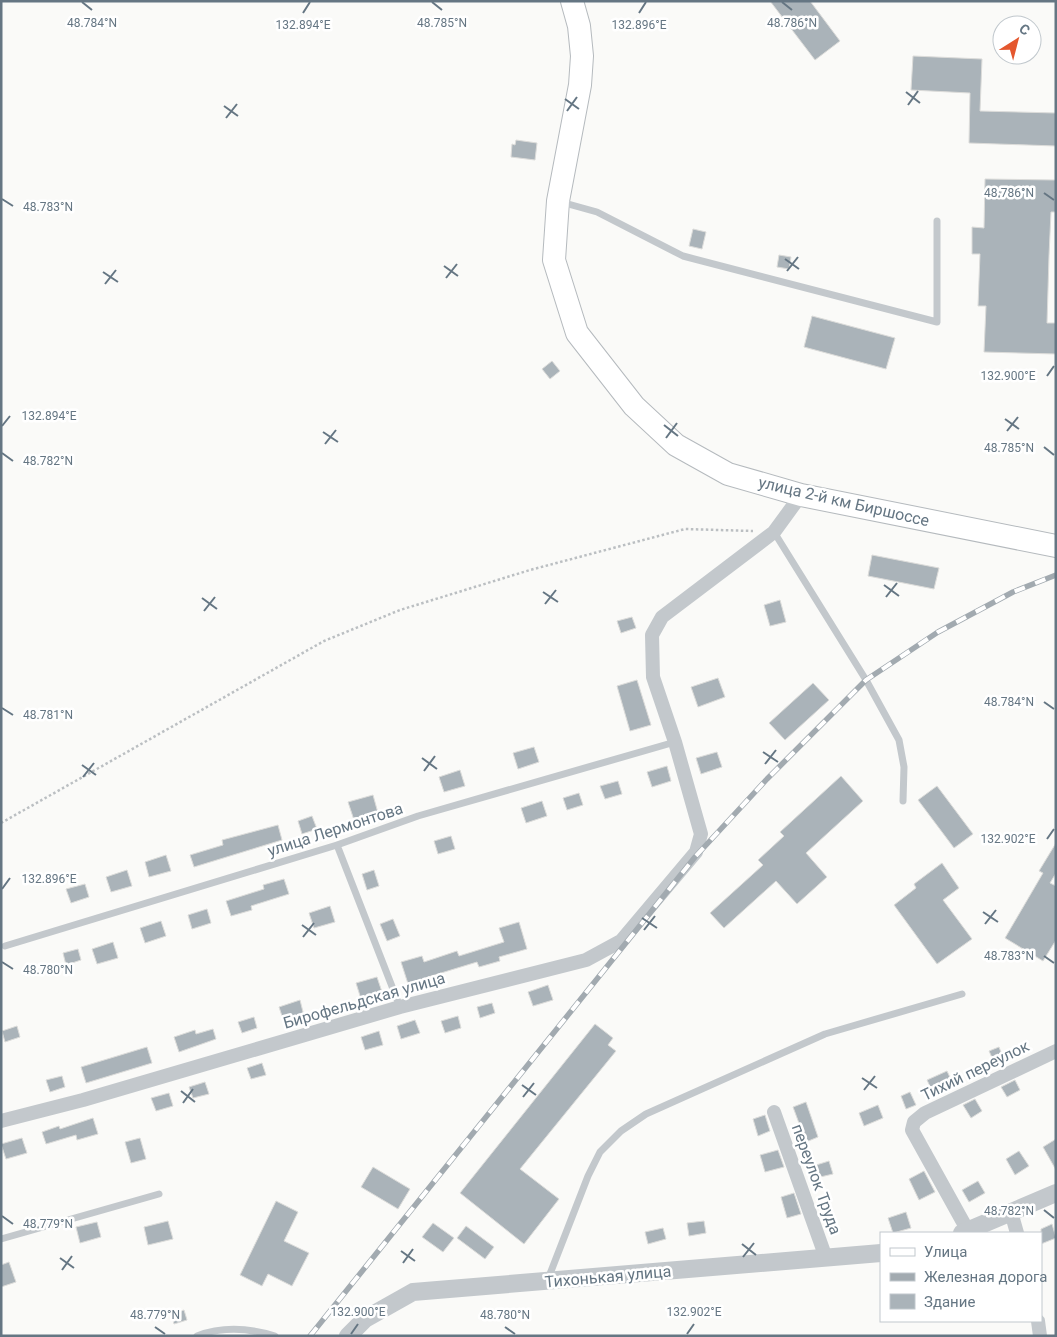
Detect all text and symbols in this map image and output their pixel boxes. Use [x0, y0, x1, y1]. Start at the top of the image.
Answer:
north arrow [992, 15, 1042, 65]
text: 48.784°N [67, 16, 117, 30]
text: 48.785°N [417, 16, 467, 30]
text: 48.786°N [767, 16, 817, 30]
text: 132.894°E [276, 18, 331, 32]
text: 132.896°E [612, 18, 667, 32]
text: С [1016, 20, 1033, 39]
text: 48.786°N [984, 186, 1034, 200]
text: 48.783°N [23, 200, 73, 214]
text: 132.900°E [981, 369, 1036, 383]
text: 132.894°E [22, 409, 77, 423]
text: 48.785°N [984, 441, 1034, 455]
text: 48.782°N [23, 454, 73, 468]
street label: улица 2-й км Биршоссе [757, 473, 931, 530]
text: 48.784°N [984, 695, 1034, 709]
text: 48.781°N [23, 708, 73, 722]
street label: улица Лермонтова [265, 799, 405, 860]
text: 132.902°E [981, 832, 1036, 846]
text: 132.896°E [22, 872, 77, 886]
text: 48.783°N [984, 949, 1034, 963]
text: 48.780°N [23, 963, 73, 977]
street label: Бирофельдская улица [281, 968, 447, 1033]
street label: Тихий переулок [918, 1036, 1033, 1105]
street label: переулок Труда [788, 1121, 845, 1237]
text: 48.782°N [984, 1204, 1034, 1218]
text: 48.779°N [23, 1217, 73, 1231]
legend [880, 1232, 1042, 1322]
text: Улица [924, 1243, 967, 1261]
street label: Тихонькая улица [544, 1262, 672, 1291]
text: Железная дорога [924, 1268, 1047, 1286]
text: Здание [924, 1293, 975, 1311]
text: 132.900°E [331, 1305, 386, 1319]
text: 132.902°E [667, 1305, 722, 1319]
text: 48.779°N [130, 1308, 180, 1322]
text: 48.780°N [480, 1308, 530, 1322]

